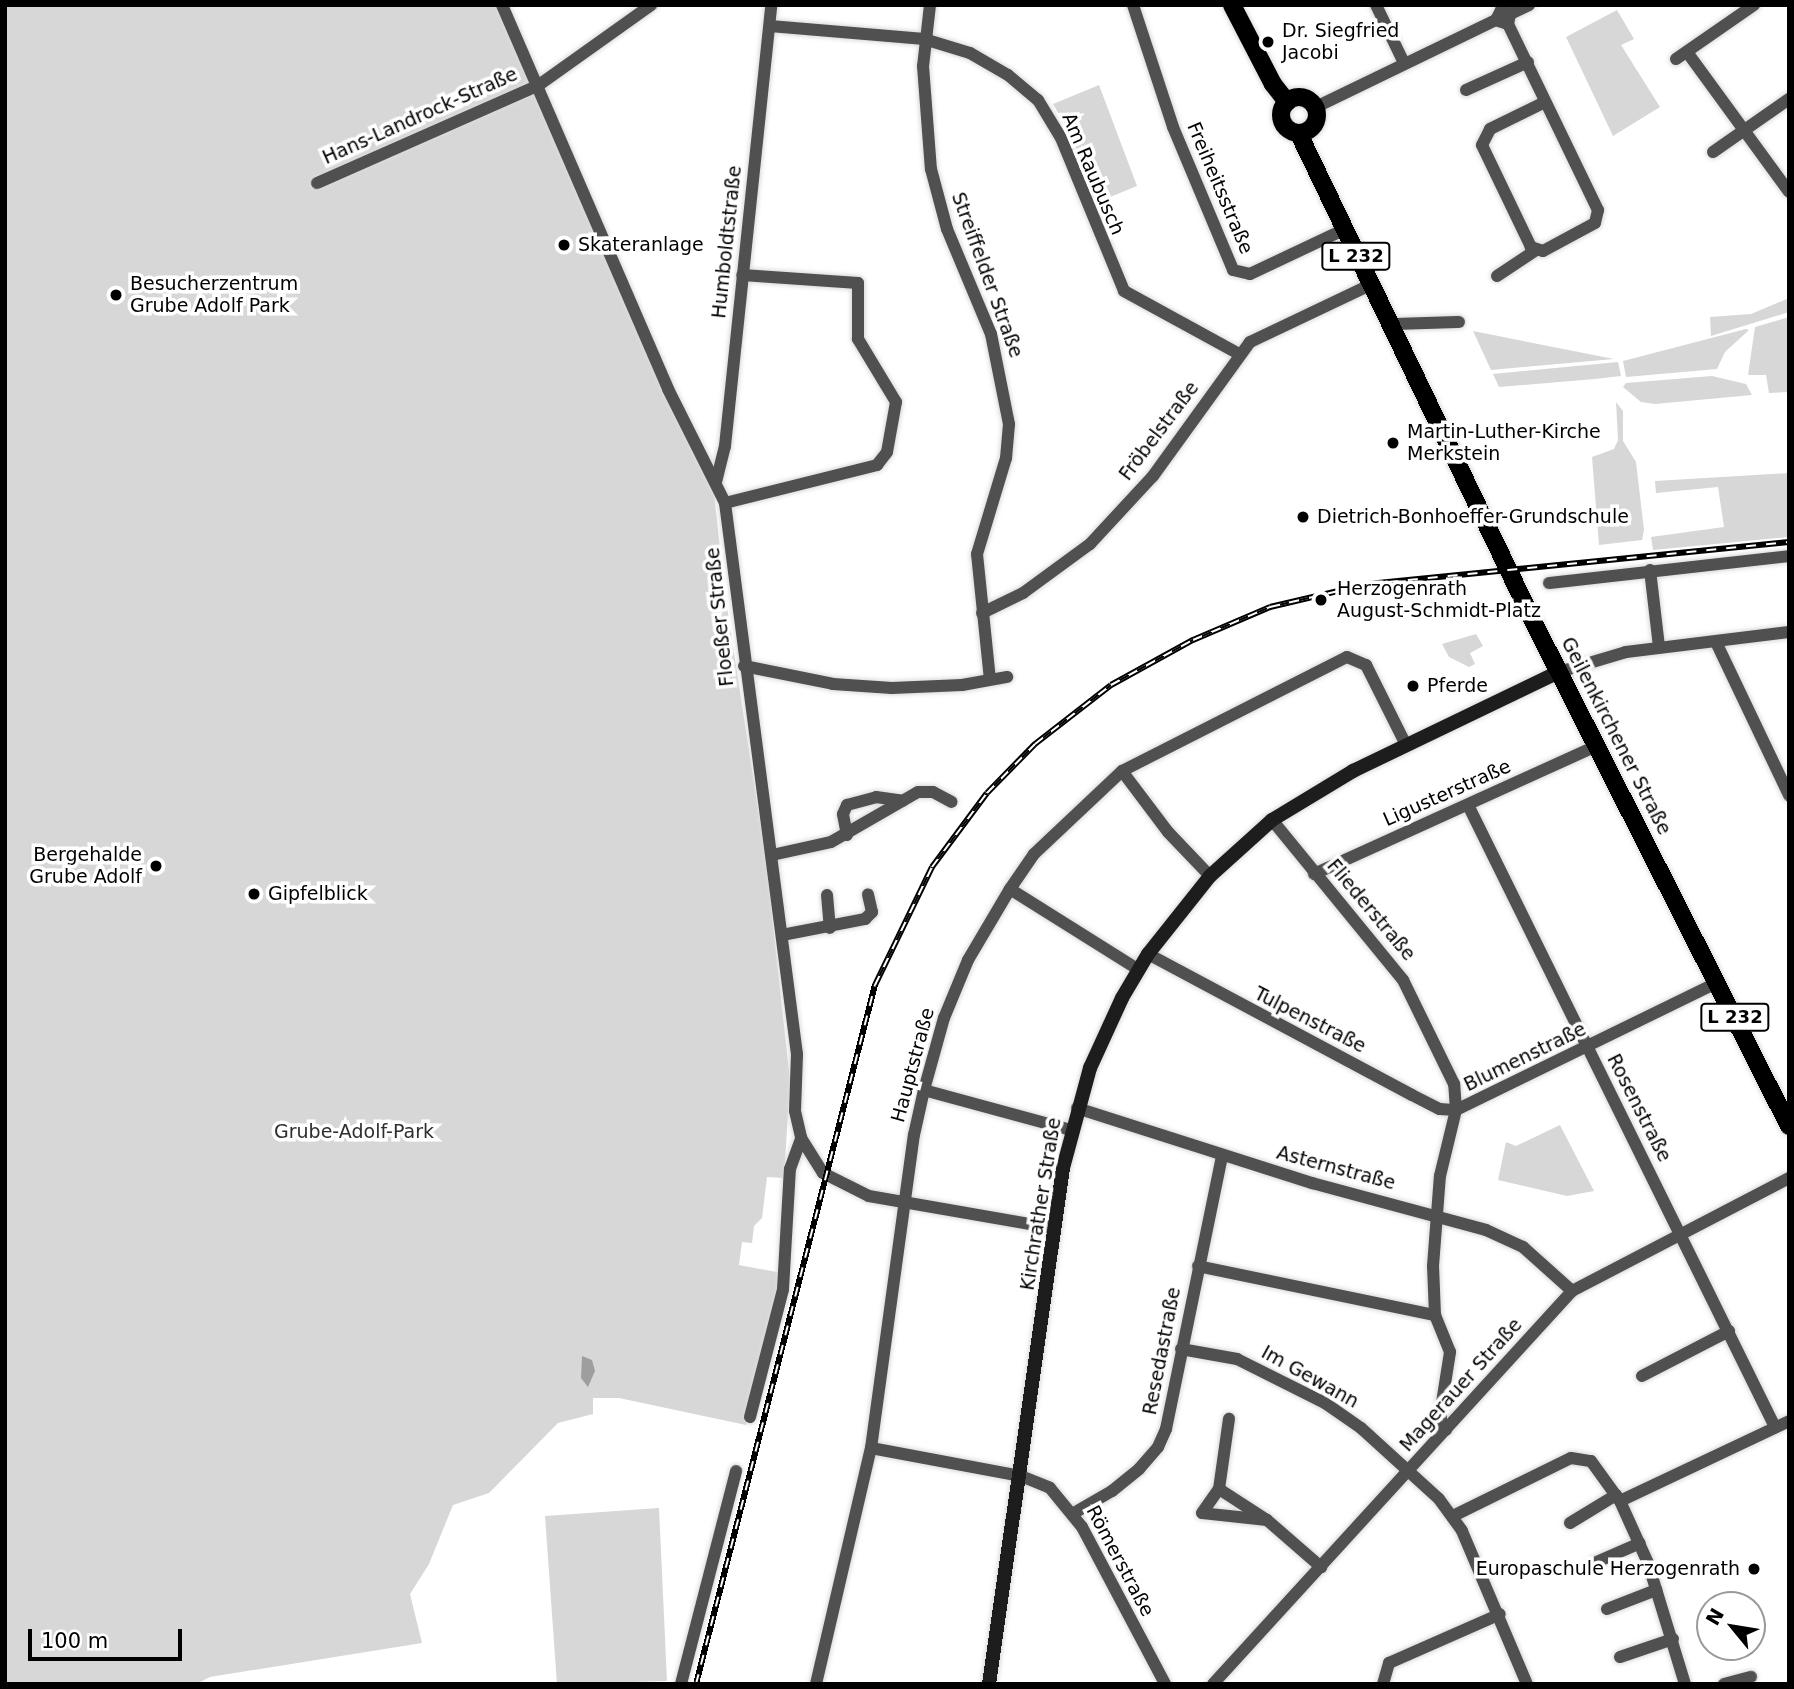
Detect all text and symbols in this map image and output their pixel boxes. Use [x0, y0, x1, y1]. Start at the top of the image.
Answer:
place label: Dr. Siegfried Jacobi [1282, 20, 1399, 64]
marker: Dr. Siegfried Jacobi [1260, 34, 1276, 50]
street label: Hans-Landrock-Straße [319, 63, 521, 169]
street label: Am Raubusch [1057, 109, 1129, 239]
street label: Freiheitsstraße [1182, 119, 1258, 257]
street label: Humboldtstraße [708, 164, 746, 320]
street label: Streiffelder Straße [947, 189, 1027, 361]
place label: Skateranlage [578, 234, 704, 256]
marker: Skateranlage [556, 237, 572, 253]
road number: L 232 [1321, 242, 1391, 270]
place label: Besucherzentrum Grube Adolf Park [130, 273, 298, 317]
marker: Besucherzentrum Grube Adolf Park [108, 287, 124, 303]
street label: Fröbelstraße [1114, 377, 1204, 485]
place label: Martin-Luther-Kirche Merkstein [1407, 421, 1601, 465]
marker: Martin-Luther-Kirche Merkstein [1385, 435, 1401, 451]
place label: Dietrich-Bonhoeffer-Grundschule [1317, 506, 1629, 528]
marker: Dietrich-Bonhoeffer-Grundschule [1295, 509, 1311, 525]
street label: Floeßer Straße [701, 546, 739, 688]
place label: Herzogenrath August-Schmidt-Platz [1337, 578, 1541, 622]
marker: Herzogenrath August-Schmidt-Platz [1311, 590, 1331, 610]
street label: Geilenkirchener Straße [1556, 633, 1676, 839]
place label: Pferde [1427, 675, 1488, 697]
marker: Pferde [1405, 678, 1421, 694]
street label: Ligusterstraße [1380, 755, 1514, 831]
place label: Bergehalde Grube Adolf [29, 844, 142, 888]
street label: Fliederstraße [1322, 855, 1420, 965]
marker: Bergehalde Grube Adolf [148, 858, 164, 874]
place label: Gipfelblick [268, 883, 368, 905]
marker: Gipfelblick [246, 886, 262, 902]
street label: Tulpenstraße [1250, 982, 1370, 1058]
road number: L 232 [1700, 1002, 1770, 1032]
street label: Hauptstraße [887, 1005, 939, 1125]
street label: Blumenstraße [1460, 1018, 1590, 1096]
street label: Rosenstraße [1602, 1050, 1676, 1166]
street label: Kirchrather Straße [1016, 1116, 1066, 1292]
park label: Grube-Adolf-Park [274, 1121, 434, 1143]
street label: Asternstraße [1274, 1141, 1398, 1195]
street label: Resedastraße [1138, 1285, 1186, 1417]
street label: Magerauer Straße [1395, 1314, 1527, 1456]
street label: Im Gewann [1257, 1341, 1363, 1413]
street label: Römerstraße [1081, 1502, 1159, 1620]
place label: Europaschule Herzogenrath [1476, 1558, 1740, 1580]
marker: Europaschule Herzogenrath [1746, 1561, 1762, 1577]
north arrow [1696, 1591, 1766, 1661]
text: N [1701, 1604, 1728, 1629]
scale bar [32, 1616, 186, 1660]
text: 100 m [41, 1629, 108, 1653]

